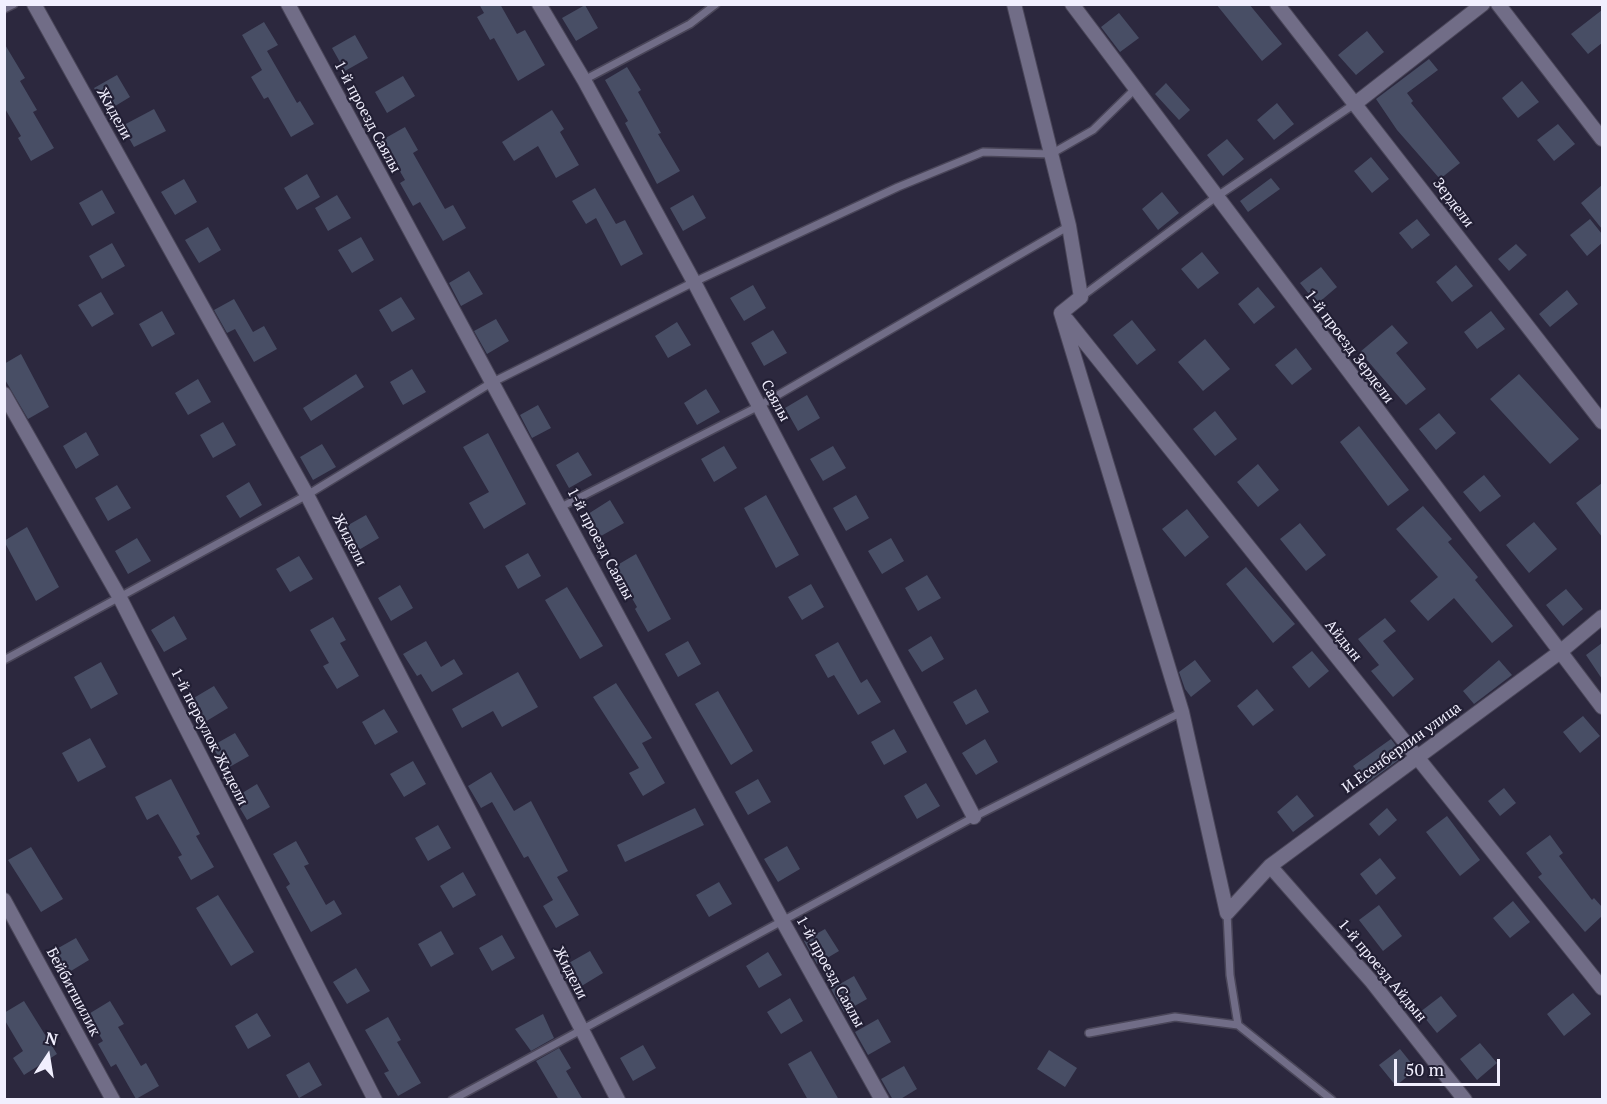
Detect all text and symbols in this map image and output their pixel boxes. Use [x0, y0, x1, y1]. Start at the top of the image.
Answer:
street label: 1-й проезд Саялы [330, 58, 404, 176]
street label: Жидели [92, 85, 136, 143]
street label: Зердели [1429, 175, 1477, 231]
street label: 1-й проезд Зердели [1301, 287, 1397, 407]
street label: Саялы [757, 377, 793, 425]
street label: 1-й проезд Саялы [563, 485, 637, 603]
street label: Жидели [328, 511, 370, 569]
street label: Айдын [1321, 617, 1365, 665]
street label: 1-й переулок Жидели [167, 665, 251, 809]
street label: И.Есенберлин улица [1339, 699, 1465, 797]
street label: 1-й проезд Саялы [792, 913, 868, 1031]
street label: 1-й проезд Айдын [1334, 916, 1430, 1026]
street label: Жидели [549, 944, 591, 1002]
street label: Бейбитшилик [42, 945, 104, 1039]
north arrow [18, 1026, 78, 1086]
text: N [44, 1026, 60, 1050]
scale bar [1397, 1047, 1504, 1085]
text: 50 m [1405, 1057, 1444, 1081]

